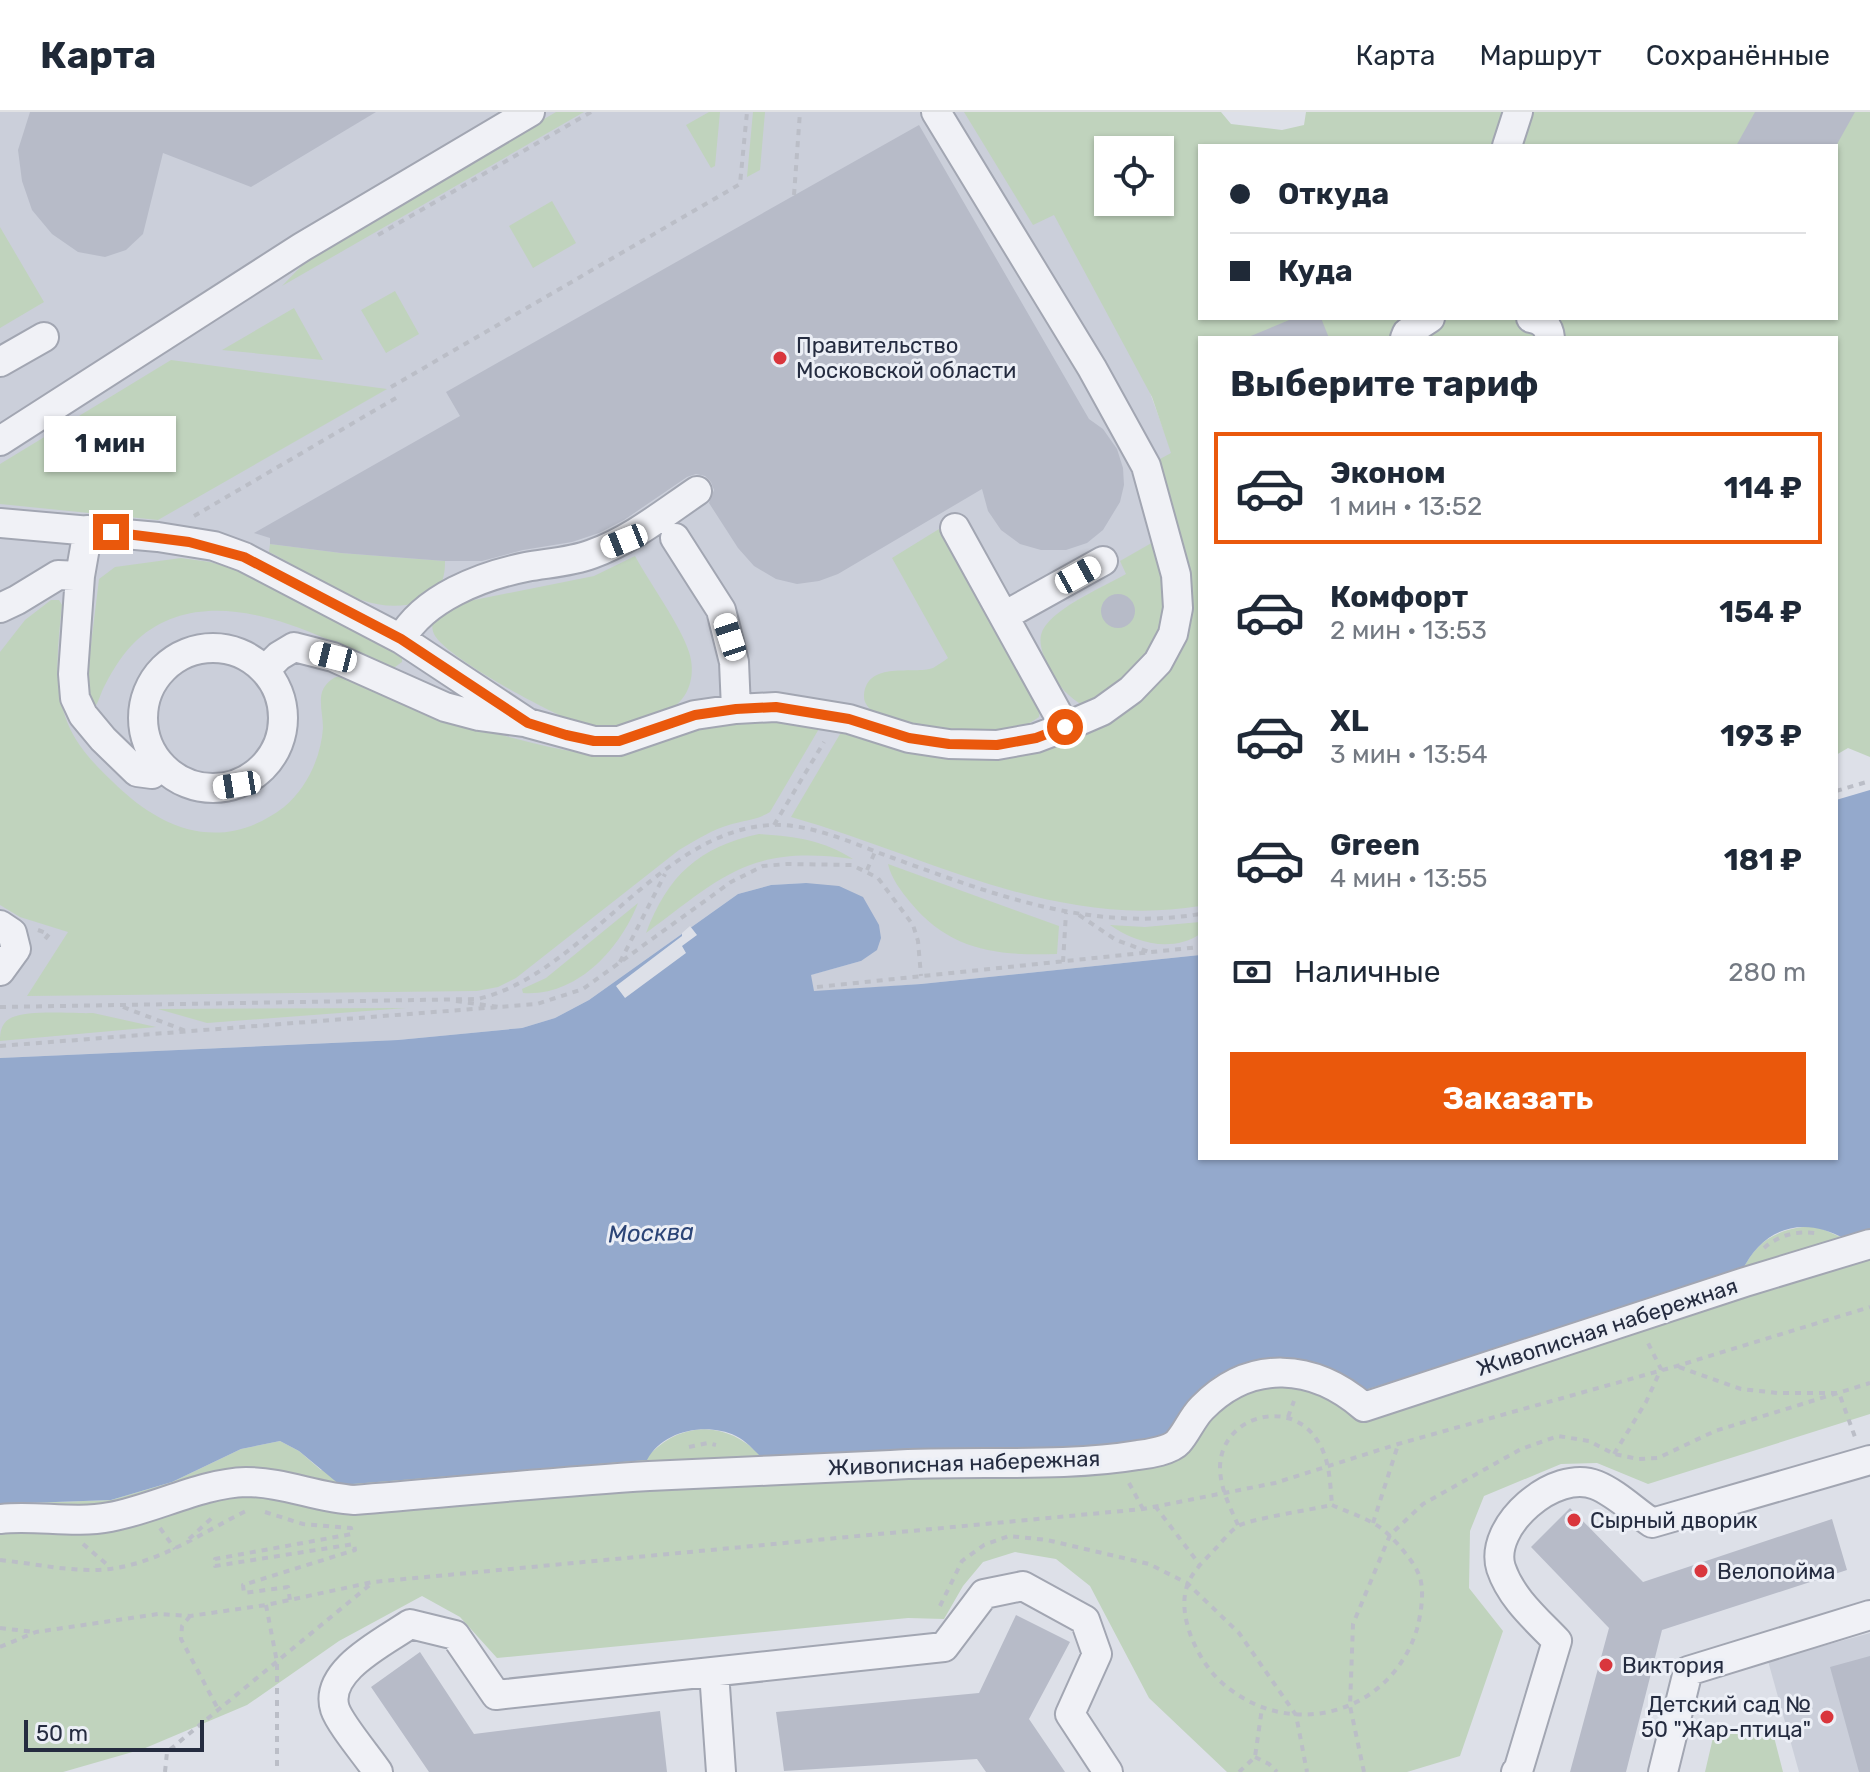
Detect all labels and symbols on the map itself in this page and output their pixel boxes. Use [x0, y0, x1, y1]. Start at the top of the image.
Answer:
place label: Правительство Московской области [796, 332, 1016, 384]
marker: Правительство Московской области [771, 349, 789, 367]
callout: 1 мин [45, 416, 177, 472]
route end [93, 514, 129, 550]
car [597, 521, 651, 561]
car [1051, 553, 1105, 597]
car [711, 610, 749, 664]
car [307, 640, 359, 674]
route start [1047, 709, 1083, 745]
car [211, 769, 263, 801]
water label: Москва [607, 1218, 695, 1248]
street label: Живописная набережная [1473, 1272, 1741, 1382]
street label: Живописная набережная [827, 1445, 1101, 1481]
place label: Сырный дворик [1590, 1507, 1758, 1534]
marker: Сырный дворик [1565, 1511, 1583, 1529]
place label: Велопойма [1717, 1558, 1836, 1585]
marker: Велопойма [1692, 1562, 1710, 1580]
place label: Виктория [1622, 1652, 1724, 1679]
marker: Виктория [1597, 1656, 1615, 1674]
place label: Детский сад № 50 "Жар-птица" [1641, 1691, 1811, 1743]
marker: Детский сад № 50 "Жар-птица" [1818, 1708, 1836, 1726]
scale bar [24, 1716, 204, 1752]

